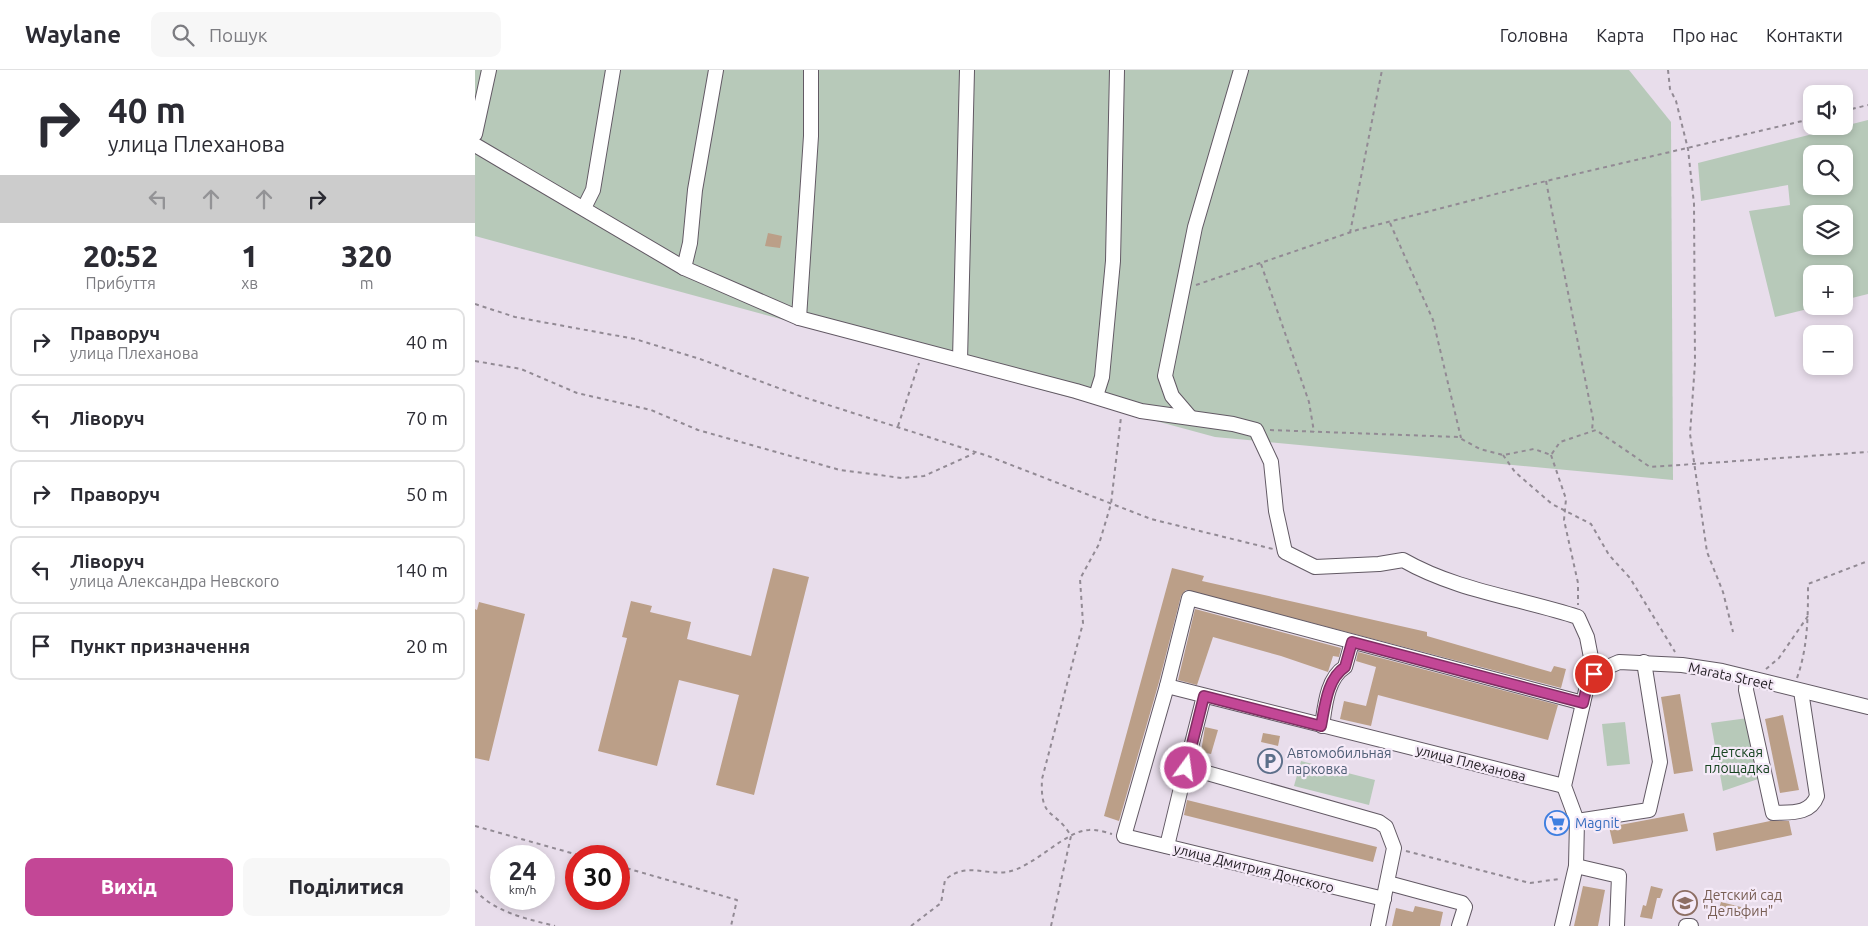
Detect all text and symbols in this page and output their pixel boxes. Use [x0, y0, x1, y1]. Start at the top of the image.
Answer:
search box [151, 12, 501, 57]
text: Waylane [25, 21, 121, 48]
icon: search [169, 21, 197, 49]
text: Пошук [209, 24, 268, 46]
text: Головна [1500, 25, 1568, 45]
text: Карта [1596, 25, 1644, 45]
text: Про нас [1672, 25, 1738, 45]
text: Контакти [1766, 25, 1843, 45]
map controls [1803, 85, 1853, 375]
button: sound [1803, 85, 1853, 135]
icon: right [25, 90, 90, 155]
text: 40 m [108, 90, 186, 130]
text: улица Плеханова [108, 131, 285, 156]
button: search [1803, 145, 1853, 195]
icon: left [144, 185, 172, 213]
icon: ahead [197, 185, 225, 213]
icon: ahead [250, 185, 278, 213]
icon: right [303, 185, 331, 213]
button: layers [1803, 205, 1853, 255]
text: 20:52 [83, 239, 158, 273]
text: 1 [241, 239, 258, 273]
text: 320 [341, 239, 392, 273]
button: + [1803, 265, 1853, 315]
text: Прибуття [85, 274, 156, 292]
text: хв [241, 274, 258, 292]
text: m [360, 274, 373, 292]
text: Праворуч [70, 322, 160, 344]
button: − [1803, 325, 1853, 375]
icon: right [27, 328, 55, 356]
text: 40 m [406, 331, 448, 353]
text: улица Плеханова [70, 344, 199, 362]
icon: left [27, 404, 55, 432]
text: Ліворуч [70, 407, 144, 429]
text: 70 m [406, 407, 448, 429]
icon: right [27, 480, 55, 508]
text: Праворуч [70, 483, 160, 505]
text: 50 m [406, 483, 448, 505]
text: Ліворуч [70, 550, 144, 572]
icon: left [27, 556, 55, 584]
text: 140 m [395, 559, 448, 581]
text: улица Александра Невского [70, 572, 279, 590]
icon: arrive [27, 632, 55, 660]
text: Пункт призначення [70, 635, 250, 657]
text: 20 m [406, 635, 448, 657]
pin [1573, 653, 1615, 695]
street label: Marata Street [1687, 659, 1776, 693]
icon: arrive [1580, 660, 1608, 688]
position arrow [1159, 741, 1211, 793]
street label: улица Плеханова [1414, 742, 1528, 784]
park label: Детская площадка [1704, 744, 1770, 776]
place label: Автомобильная парковка [1287, 745, 1391, 777]
parking icon: Автомобильная парковка [1257, 748, 1283, 774]
supermarket icon: Magnit [1544, 810, 1570, 836]
place label: Magnit [1575, 815, 1620, 831]
street label: улица Дмитрия Донского [1172, 840, 1336, 896]
speed limit sign: 30 [565, 845, 630, 910]
text: 24 [508, 857, 537, 885]
button: Вихід [25, 858, 233, 916]
button: Поділитися [243, 858, 450, 916]
text: km/h [509, 883, 536, 896]
place label: Детский сад "Дельфин" [1703, 887, 1782, 919]
school or university icon: Детский сад "Дельфин" [1672, 890, 1698, 916]

